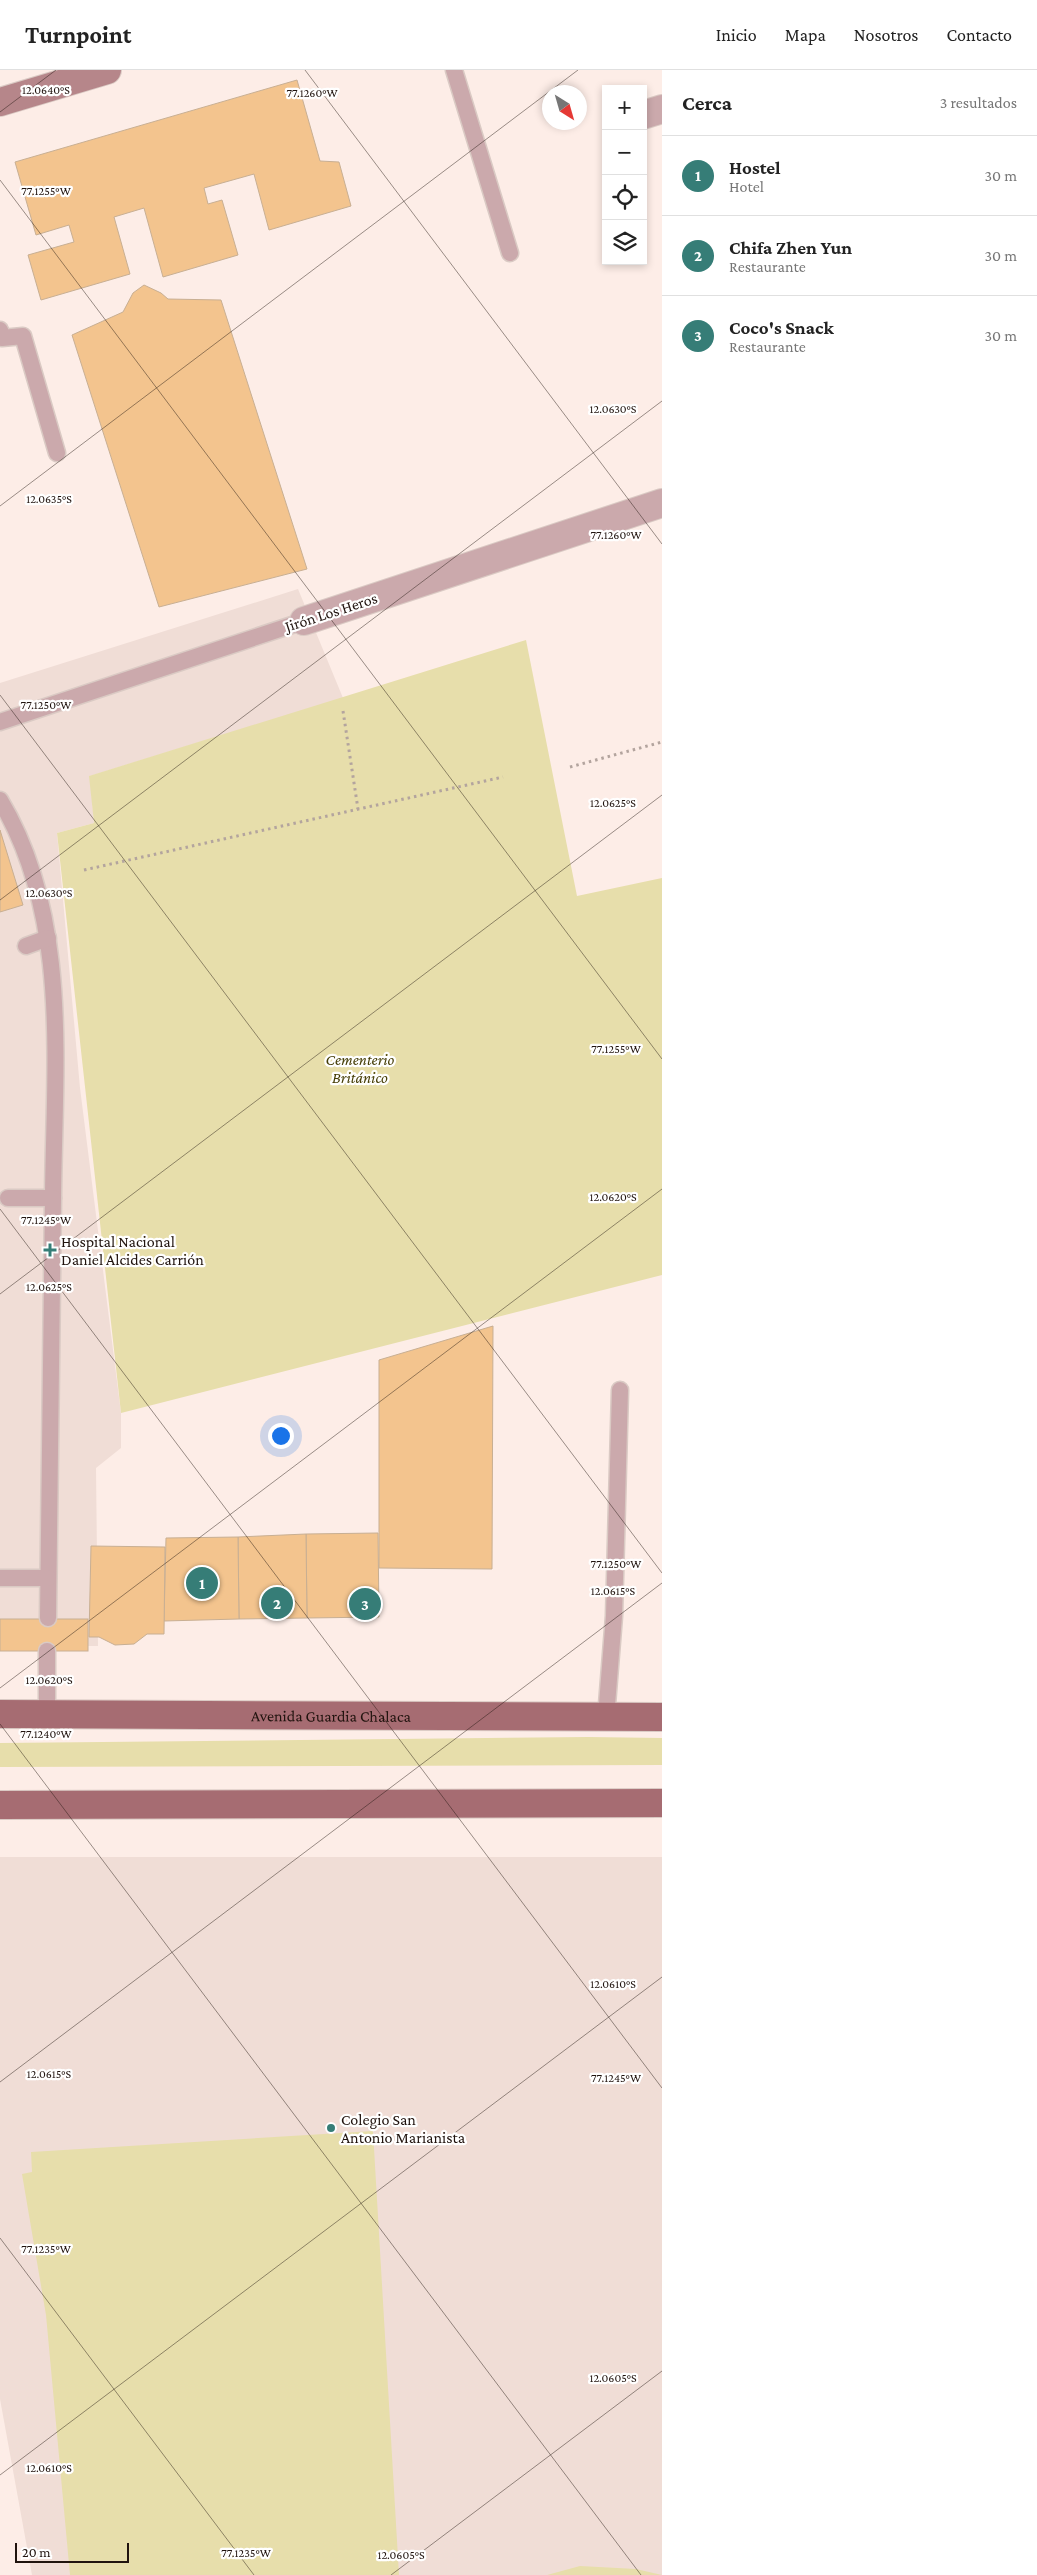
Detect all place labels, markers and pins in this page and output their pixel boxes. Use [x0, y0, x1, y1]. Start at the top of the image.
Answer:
place label: Hospital Nacional Daniel Alcides Carrión [61, 1233, 204, 1268]
marker: Hospital Nacional Daniel Alcides Carrión [43, 1243, 57, 1257]
pin: 1 [186, 1564, 218, 1602]
pin: 2 [261, 1584, 293, 1622]
pin: 3 [349, 1585, 381, 1623]
place label: Colegio San Antonio Marianista [341, 2111, 466, 2146]
marker: Colegio San Antonio Marianista [325, 2122, 337, 2134]

